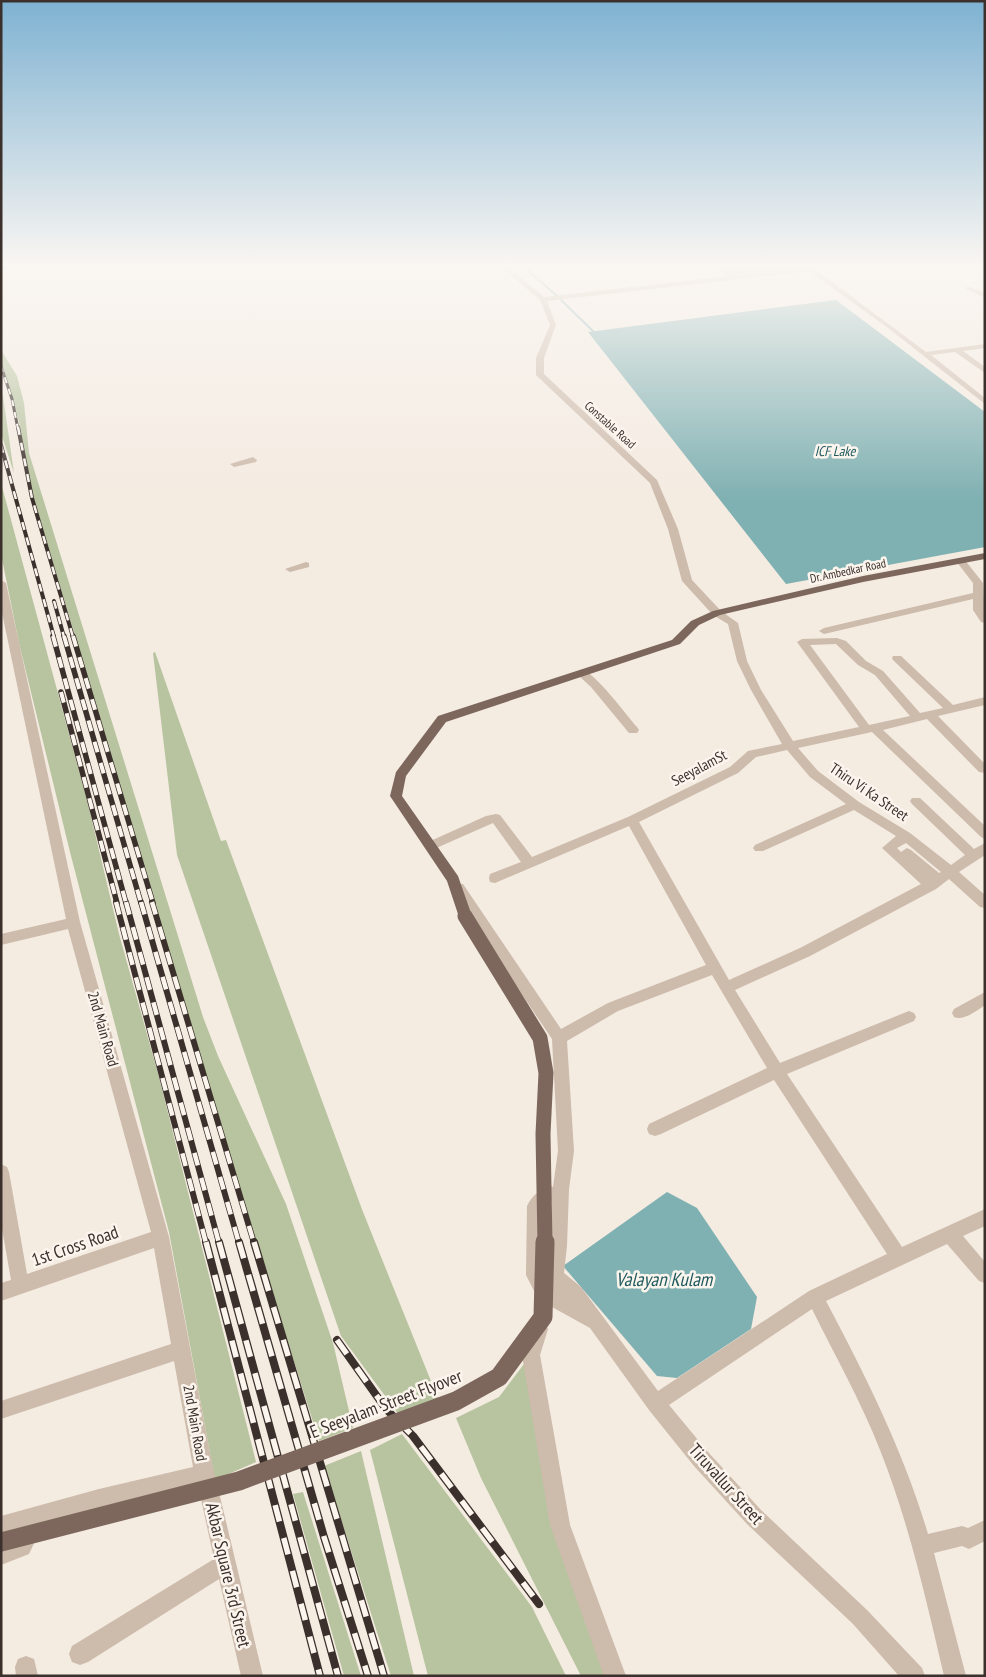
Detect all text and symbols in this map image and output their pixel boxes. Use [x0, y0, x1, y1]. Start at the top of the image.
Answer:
street label: Constable Road [582, 398, 639, 452]
water label: ICF Lake [815, 442, 857, 460]
street label: Dr. Ambedkar Road [809, 555, 887, 586]
street label: SeeyalamSt [668, 745, 730, 790]
street label: Thiru Vi Ka Street [826, 758, 912, 825]
street label: 2nd Main Road [84, 989, 123, 1069]
street label: 1st Cross Road [28, 1220, 121, 1271]
water label: Valayan Kulam [616, 1267, 714, 1291]
street label: E Seeyalam Street Flyover [307, 1364, 465, 1443]
street label: 2nd Main Road [179, 1383, 212, 1463]
street label: Tiruvallur Street [684, 1438, 769, 1529]
street label: Akbar Square 3rd Street [201, 1500, 256, 1650]

